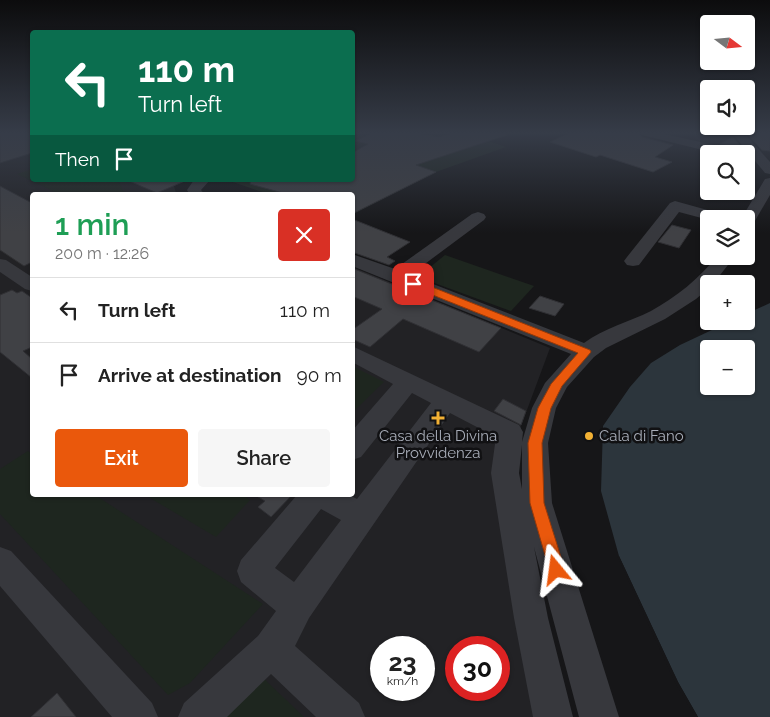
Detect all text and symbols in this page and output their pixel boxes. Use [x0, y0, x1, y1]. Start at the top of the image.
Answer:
north arrow [700, 15, 755, 70]
map controls [700, 15, 755, 395]
text: 110 m [138, 49, 235, 90]
icon: left [55, 50, 120, 115]
button: sound [700, 80, 755, 135]
text: Turn left [138, 91, 222, 117]
icon: arrive [110, 145, 138, 173]
button: search [700, 145, 755, 200]
text: Then [55, 148, 100, 170]
text: 1 min [55, 207, 130, 242]
button: close [278, 209, 330, 261]
button: layers [700, 210, 755, 265]
text: 200 m · 12:26 [55, 244, 149, 263]
pin [392, 263, 434, 305]
icon: arrive [399, 270, 427, 298]
button: + [700, 275, 755, 330]
icon: left [55, 296, 83, 324]
text: Turn left [98, 299, 175, 321]
text: 110 m [280, 299, 330, 321]
button: − [700, 340, 755, 395]
icon: arrive [55, 361, 83, 389]
text: Arrive at destination [98, 364, 282, 386]
text: 90 m [297, 364, 342, 386]
marker: Casa della Divina Provvidenza [431, 411, 445, 425]
place label: Casa della Divina Provvidenza [379, 427, 497, 462]
place label: Cala di Fano [599, 427, 684, 445]
button: Exit [55, 429, 188, 487]
button: Share [198, 429, 330, 487]
marker: Cala di Fano [583, 430, 595, 442]
position arrow [529, 543, 581, 595]
speed limit sign: 30 [445, 636, 510, 701]
text: 23 [388, 647, 417, 677]
text: km/h [387, 674, 418, 688]

